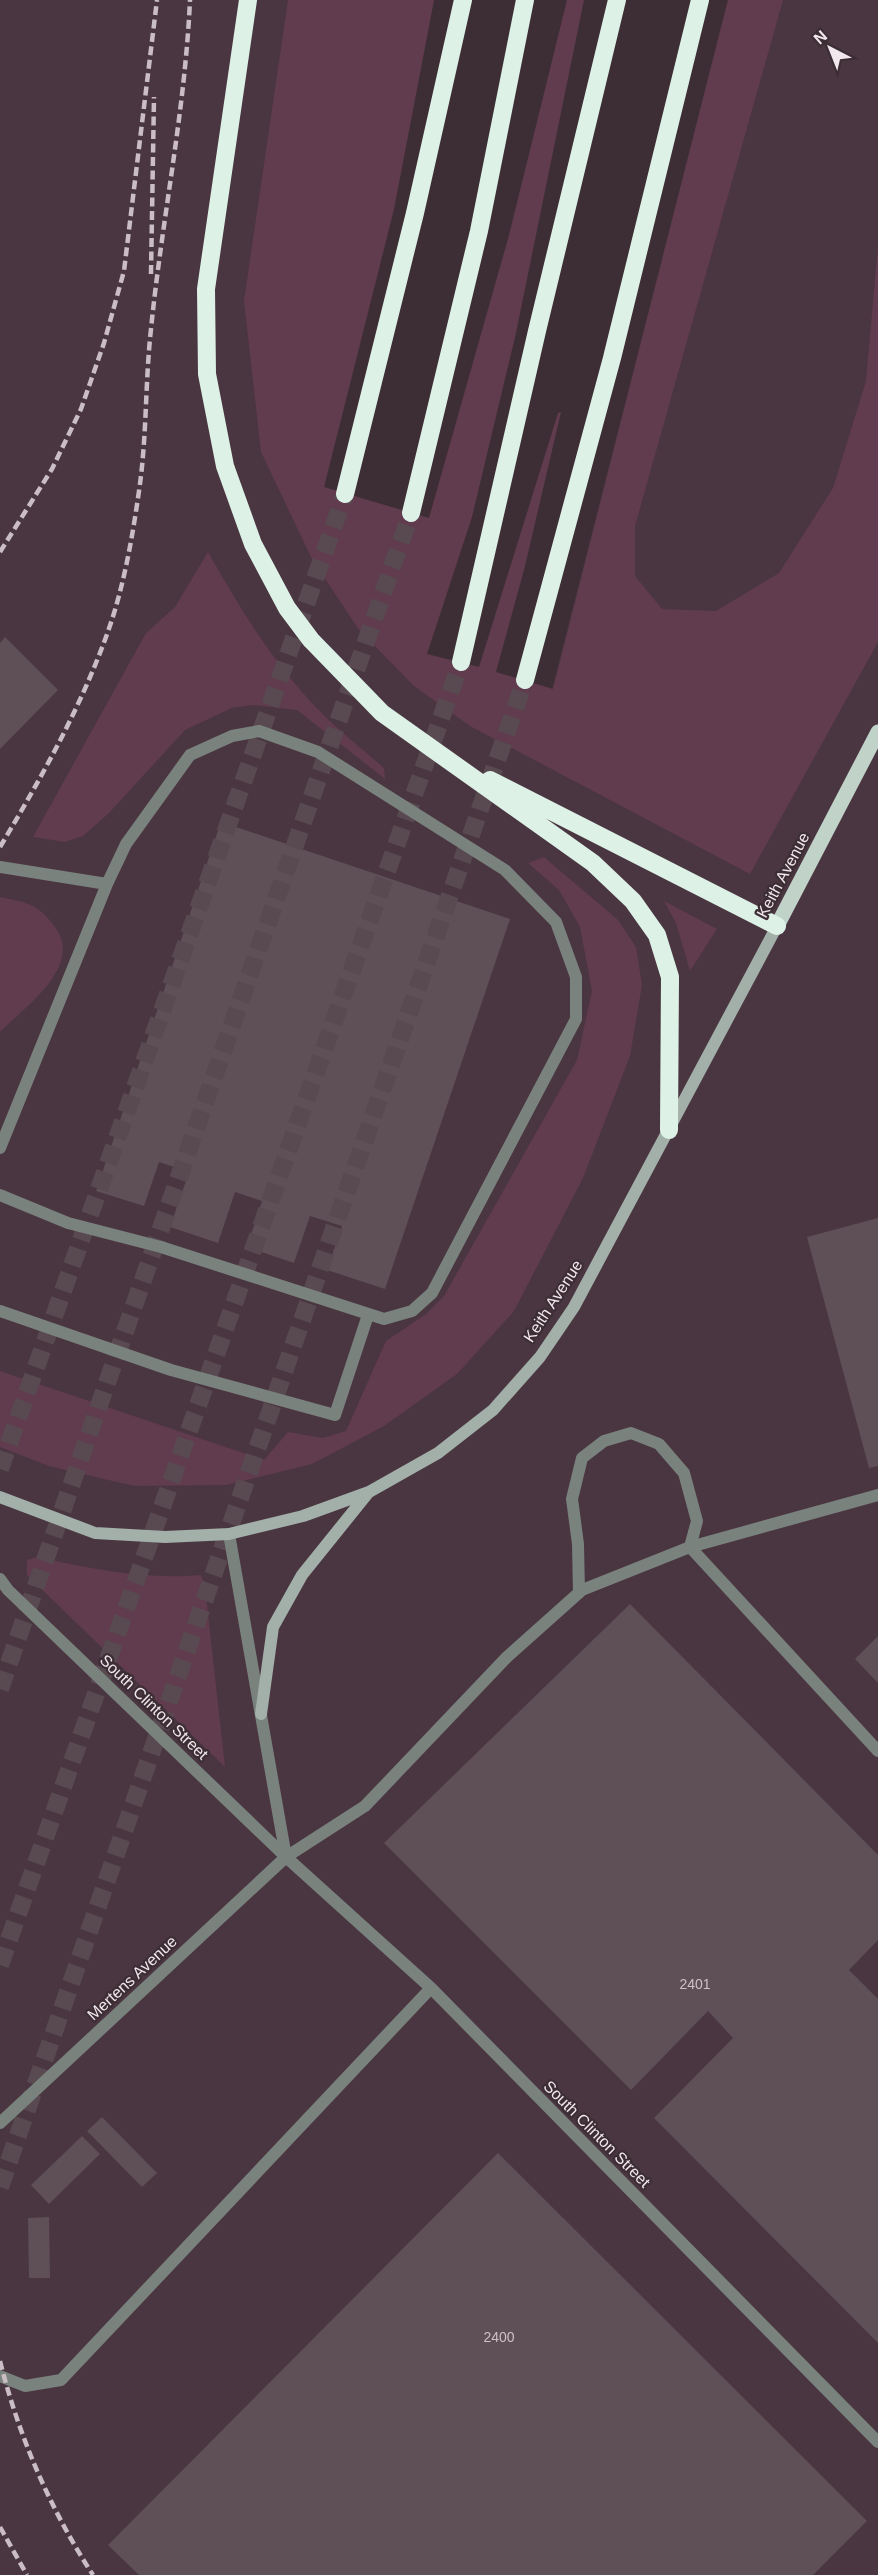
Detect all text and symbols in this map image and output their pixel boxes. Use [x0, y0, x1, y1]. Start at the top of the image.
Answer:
north arrow [800, 18, 860, 78]
text: N [810, 27, 830, 47]
street label: Keith Avenue [753, 829, 813, 920]
street label: Keith Avenue [520, 1257, 586, 1345]
street label: South Clinton Street [97, 1651, 212, 1763]
street label: Mertens Avenue [84, 1932, 180, 2024]
house number: 2401 [679, 1976, 711, 1992]
street label: South Clinton Street [540, 2077, 654, 2191]
house number: 2400 [483, 2329, 515, 2345]

